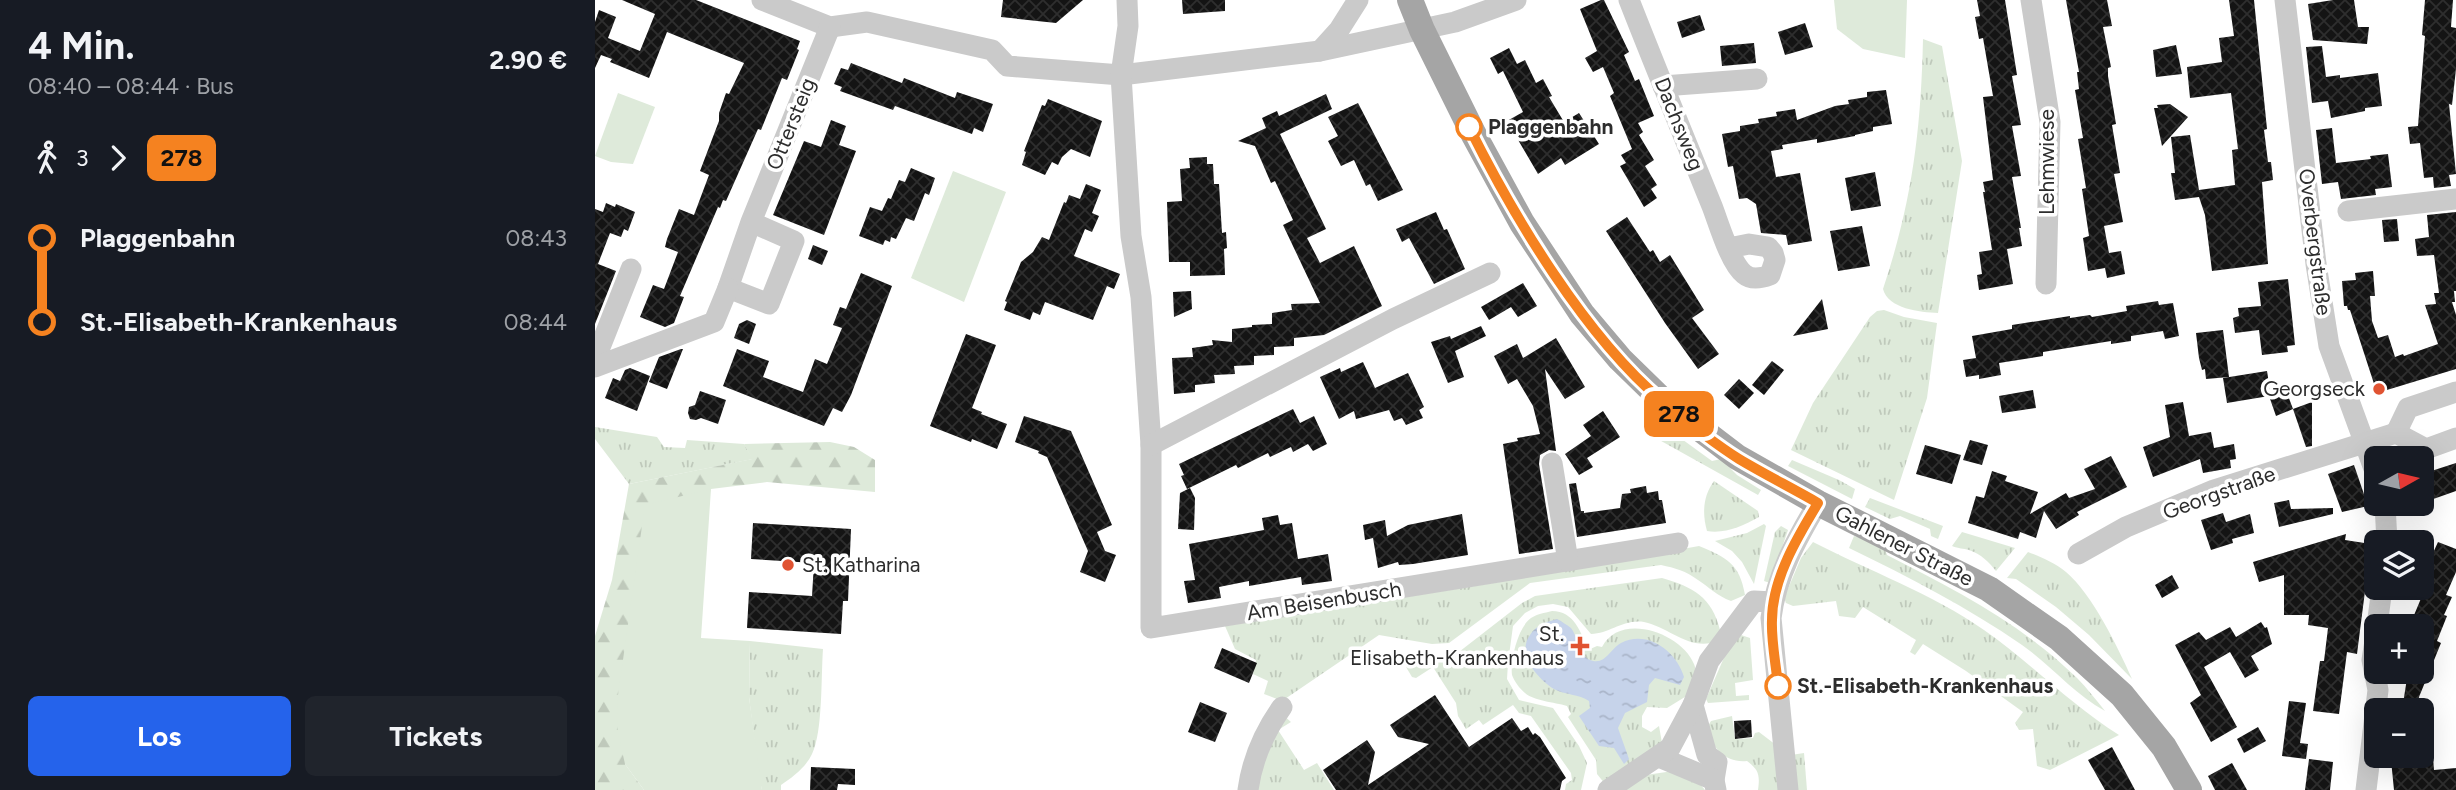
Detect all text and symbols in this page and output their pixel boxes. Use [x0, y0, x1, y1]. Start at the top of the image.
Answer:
text: 4 Min. [28, 23, 135, 69]
text: 2.90 € [489, 44, 567, 76]
text: 08:40 – 08:44 · Bus [28, 72, 234, 100]
street label: Ottersteig [761, 74, 820, 173]
street label: Dachsweg [1650, 74, 1709, 174]
street label: Lehmwiese [2034, 109, 2059, 215]
marker: Plaggenbahn [1456, 114, 1482, 140]
place label: Plaggenbahn [1488, 114, 1613, 139]
icon: walk [28, 139, 66, 177]
icon: forward [99, 139, 137, 177]
text: 278 [161, 143, 202, 172]
text: 3 [76, 144, 89, 172]
street label: Overbergstraße [2294, 167, 2337, 317]
text: Plaggenbahn [80, 222, 235, 254]
text: 08:43 [506, 224, 567, 252]
text: St.-Elisabeth-Krankenhaus [80, 306, 397, 338]
text: 08:44 [504, 308, 567, 336]
place label: Georgseck [2263, 376, 2366, 401]
marker: Georgseck [2371, 381, 2387, 397]
line badge: 278 [1639, 391, 1719, 437]
text: 278 [1658, 399, 1700, 428]
north arrow [2364, 446, 2434, 516]
map controls [2364, 446, 2434, 768]
street label: Georgstraße [2159, 461, 2278, 524]
street label: Gahlener Straße [1831, 500, 1978, 591]
button: layers [2364, 530, 2434, 600]
place label: St. Katharina [802, 552, 921, 577]
marker: St. Katharina [780, 557, 796, 573]
street label: Am Beisenbusch [1245, 576, 1403, 625]
button: + [2364, 614, 2434, 684]
place label: St. Elisabeth-Krankenhaus [1350, 621, 1564, 670]
marker: St. Elisabeth-Krankenhaus [1570, 636, 1590, 656]
marker: St.-Elisabeth-Krankenhaus [1765, 673, 1791, 699]
place label: St.-Elisabeth-Krankenhaus [1797, 673, 2053, 698]
button: Los [28, 696, 291, 776]
button: Tickets [305, 696, 567, 776]
button: − [2364, 698, 2434, 768]

